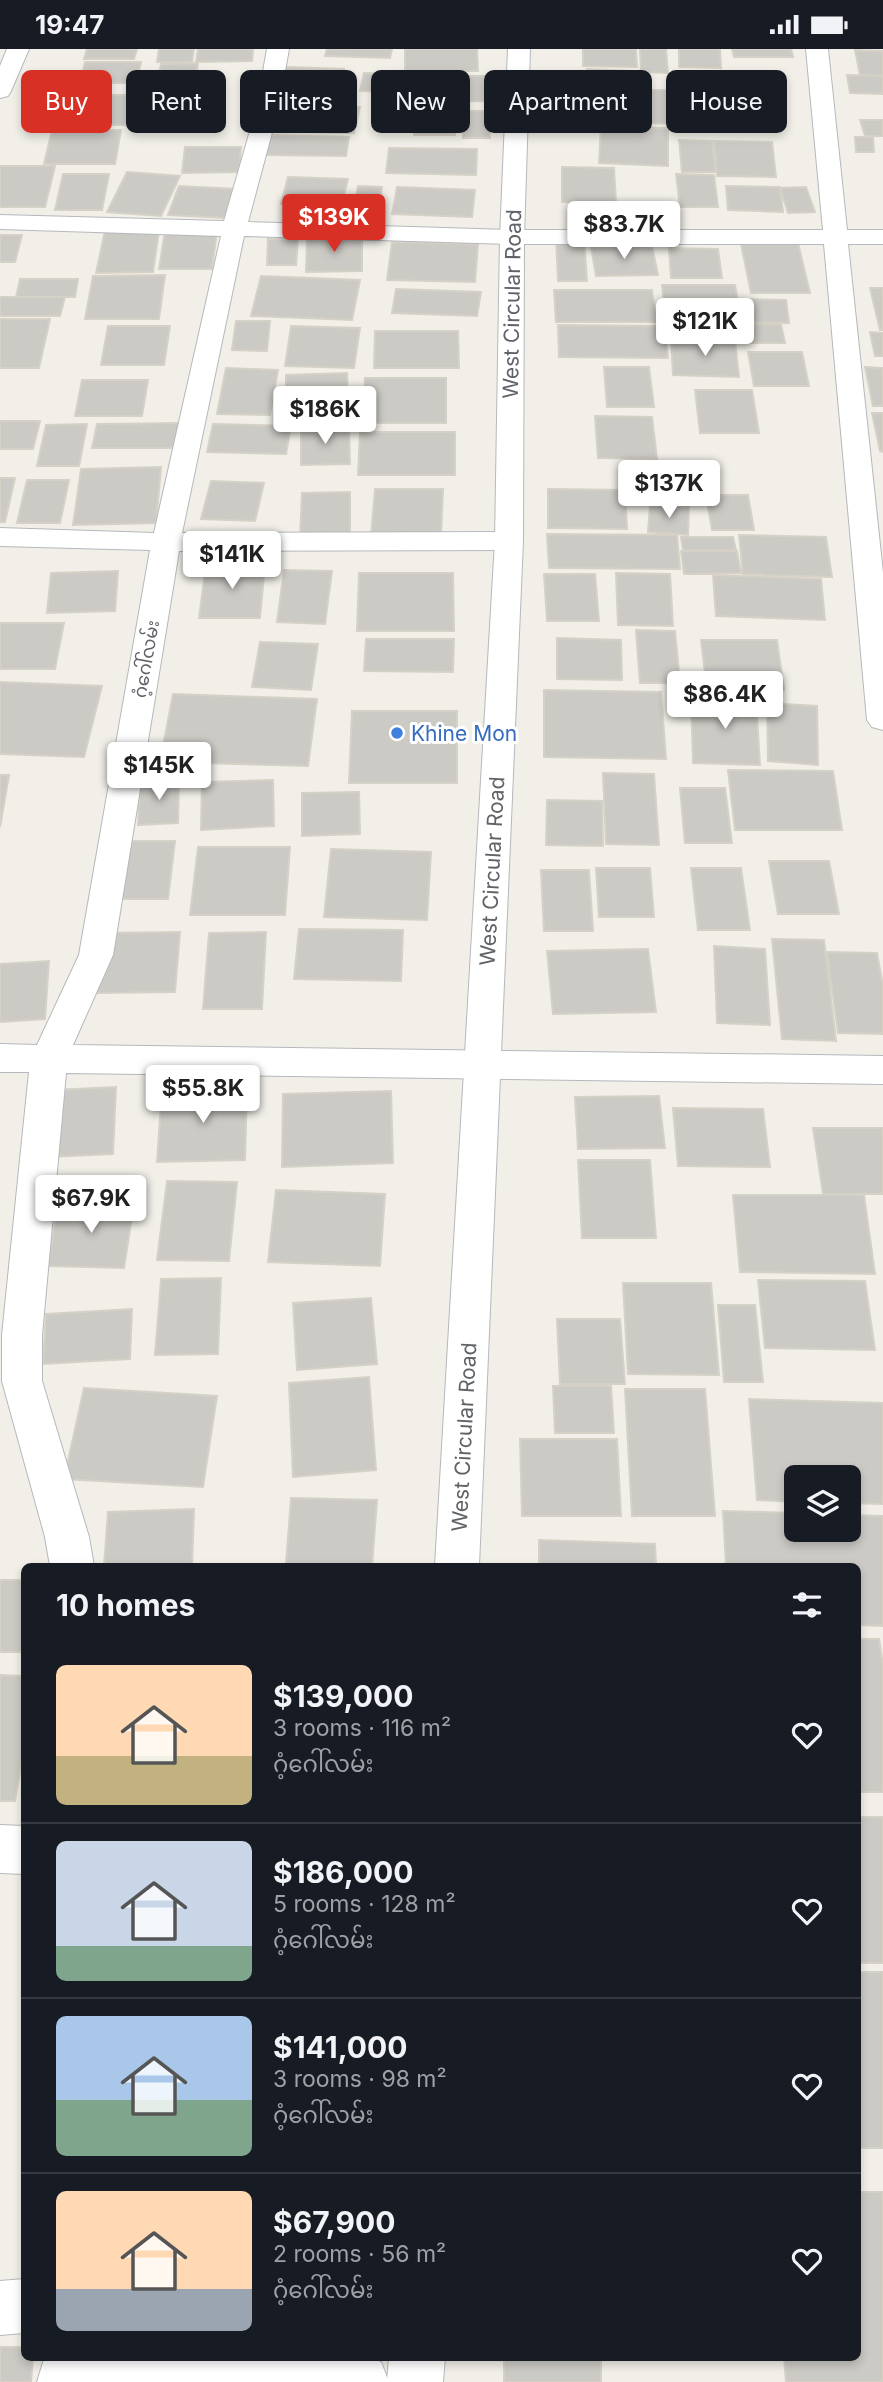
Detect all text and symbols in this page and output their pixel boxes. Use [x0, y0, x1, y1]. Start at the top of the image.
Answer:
text: 19:47 [35, 9, 104, 40]
chip: Buy [21, 70, 112, 133]
chip: Rent [126, 70, 226, 133]
chip: Filters [240, 70, 357, 133]
chip: New [371, 70, 470, 133]
chip: Apartment [484, 70, 652, 133]
chip: House [666, 70, 787, 133]
pin: $139K [285, 195, 383, 254]
pin: $83.7K [567, 201, 681, 261]
text: $139K [298, 203, 370, 231]
street label: West Circular Road [498, 209, 526, 399]
text: $83.7K [583, 210, 665, 238]
pin: $121K [656, 299, 754, 358]
text: $121K [672, 307, 738, 335]
pin: $186K [276, 387, 374, 446]
text: $186K [289, 395, 361, 423]
pin: $137K [620, 461, 718, 520]
text: $137K [634, 469, 704, 497]
pin: $141K [183, 531, 281, 591]
text: $141K [199, 540, 265, 568]
street label: ဂံ့ဂေါ်လမ်း [127, 618, 165, 700]
pin: $86.4K [668, 671, 782, 731]
text: $86.4K [683, 680, 767, 708]
place label: Khine Mon [411, 721, 517, 746]
marker: Khine Mon [389, 725, 405, 741]
pin: $145K [110, 743, 208, 802]
text: $145K [123, 751, 195, 779]
street label: West Circular Road [475, 776, 509, 966]
pin: $55.8K [146, 1065, 260, 1125]
text: $55.8K [162, 1074, 244, 1102]
pin: $67.9K [34, 1175, 148, 1235]
text: $67.9K [51, 1184, 131, 1212]
street label: West Circular Road [447, 1342, 481, 1532]
map controls [784, 1465, 861, 1542]
button: layers [784, 1465, 861, 1542]
icon: filters [788, 1586, 826, 1624]
text: 10 homes [56, 1587, 195, 1623]
text: $139,000 [273, 1678, 413, 1714]
icon: home [112, 1693, 196, 1777]
text: 3 rooms · 116 m² [273, 1714, 451, 1742]
icon: heart [788, 1716, 826, 1754]
text: ဂံ့ဂေါ်လမ်း [273, 1750, 374, 1778]
text: $186,000 [273, 1854, 414, 1890]
icon: home [112, 1869, 196, 1953]
text: 5 rooms · 128 m² [273, 1890, 456, 1918]
icon: heart [788, 1892, 826, 1930]
text: ဂံ့ဂေါ်လမ်း [273, 1926, 374, 1954]
text: $141,000 [273, 2029, 408, 2065]
icon: home [112, 2044, 196, 2128]
text: 3 rooms · 98 m² [273, 2065, 447, 2093]
icon: heart [788, 2067, 826, 2105]
text: ဂံ့ဂေါ်လမ်း [273, 2101, 374, 2129]
text: $67,900 [273, 2204, 395, 2240]
icon: home [112, 2219, 196, 2303]
text: 2 rooms · 56 m² [273, 2240, 446, 2268]
icon: heart [788, 2242, 826, 2280]
text: ဂံ့ဂေါ်လမ်း [273, 2276, 374, 2304]

